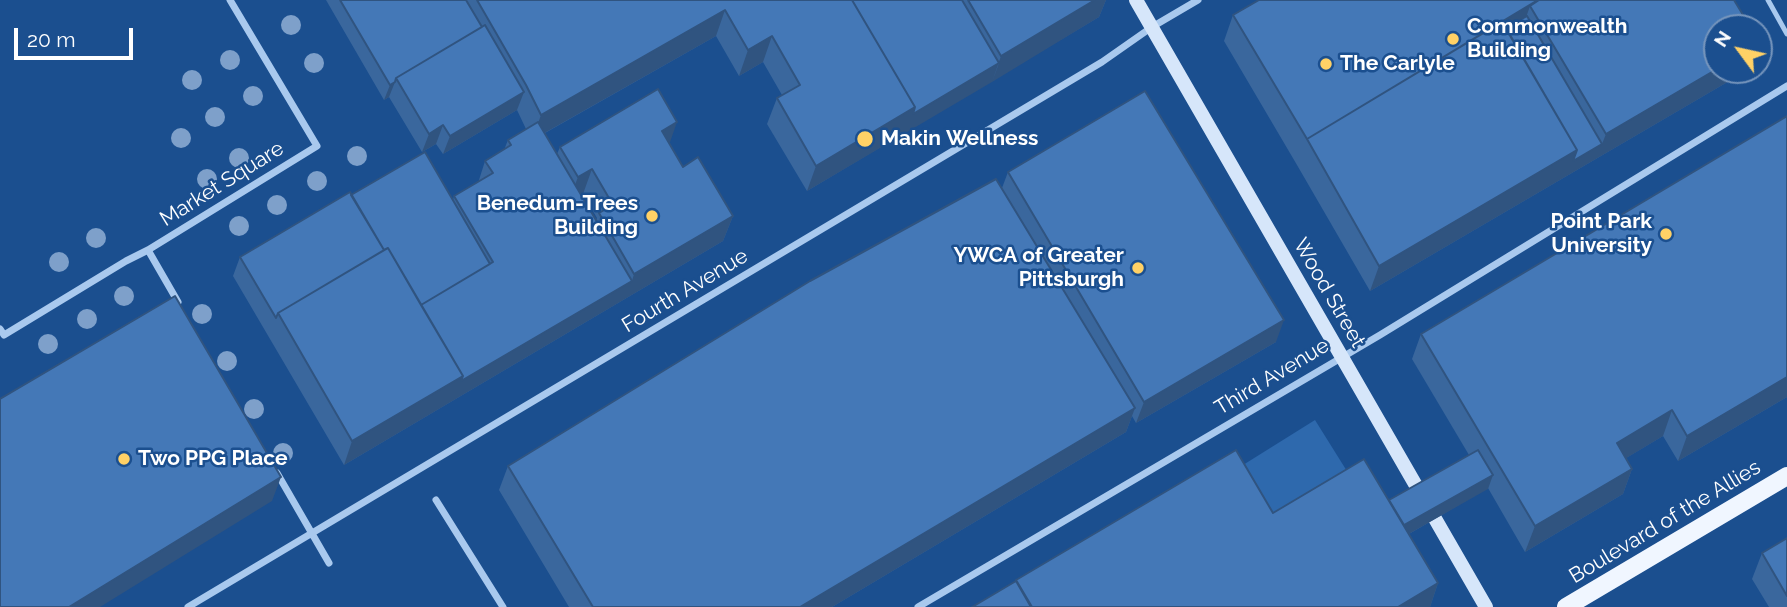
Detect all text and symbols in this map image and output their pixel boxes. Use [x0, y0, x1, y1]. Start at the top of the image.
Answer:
scale bar [18, 14, 136, 58]
place label: Commonwealth Building [1467, 14, 1628, 64]
north arrow [1703, 14, 1773, 84]
text: 20 m [27, 27, 75, 52]
text: N [1709, 27, 1735, 51]
marker: Commonwealth Building [1445, 31, 1461, 47]
place label: The Carlyle [1340, 51, 1455, 77]
marker: The Carlyle [1318, 56, 1334, 72]
place label: Makin Wellness [881, 126, 1038, 152]
marker: Makin Wellness [855, 129, 875, 149]
street label: Market Square [155, 136, 289, 232]
place label: Benedum-Trees Building [477, 191, 638, 241]
marker: Benedum-Trees Building [644, 208, 660, 224]
place label: Point Park University [1550, 209, 1652, 259]
marker: Point Park University [1658, 226, 1674, 242]
street label: Wood Street [1288, 234, 1370, 352]
place label: YWCA of Greater Pittsburgh [953, 243, 1124, 293]
street label: Fourth Avenue [618, 244, 752, 338]
marker: YWCA of Greater Pittsburgh [1130, 260, 1146, 276]
street label: Third Avenue [1210, 333, 1334, 421]
place label: Two PPG Place [138, 446, 287, 472]
marker: Two PPG Place [116, 451, 132, 467]
street label: Boulevard of the Allies [1565, 455, 1765, 589]

